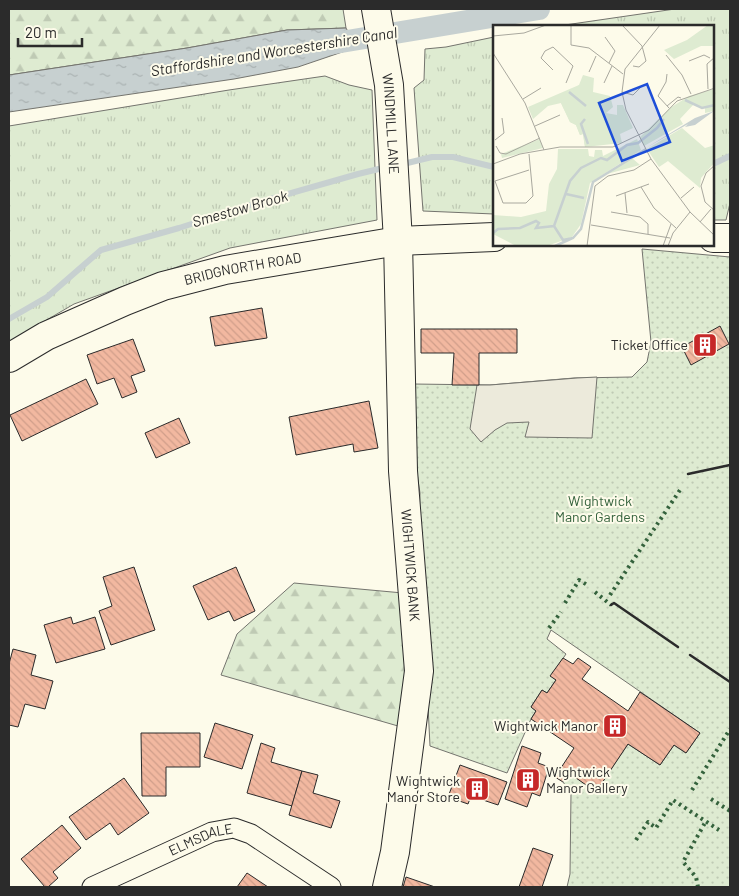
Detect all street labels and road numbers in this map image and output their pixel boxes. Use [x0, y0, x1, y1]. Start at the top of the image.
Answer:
street label: WINDMILL LANE [379, 72, 403, 175]
street label: BRIDGNORTH ROAD [182, 248, 303, 288]
street label: WIGHTWICK BANK [398, 509, 424, 622]
street label: ELMSDALE [166, 819, 234, 859]

